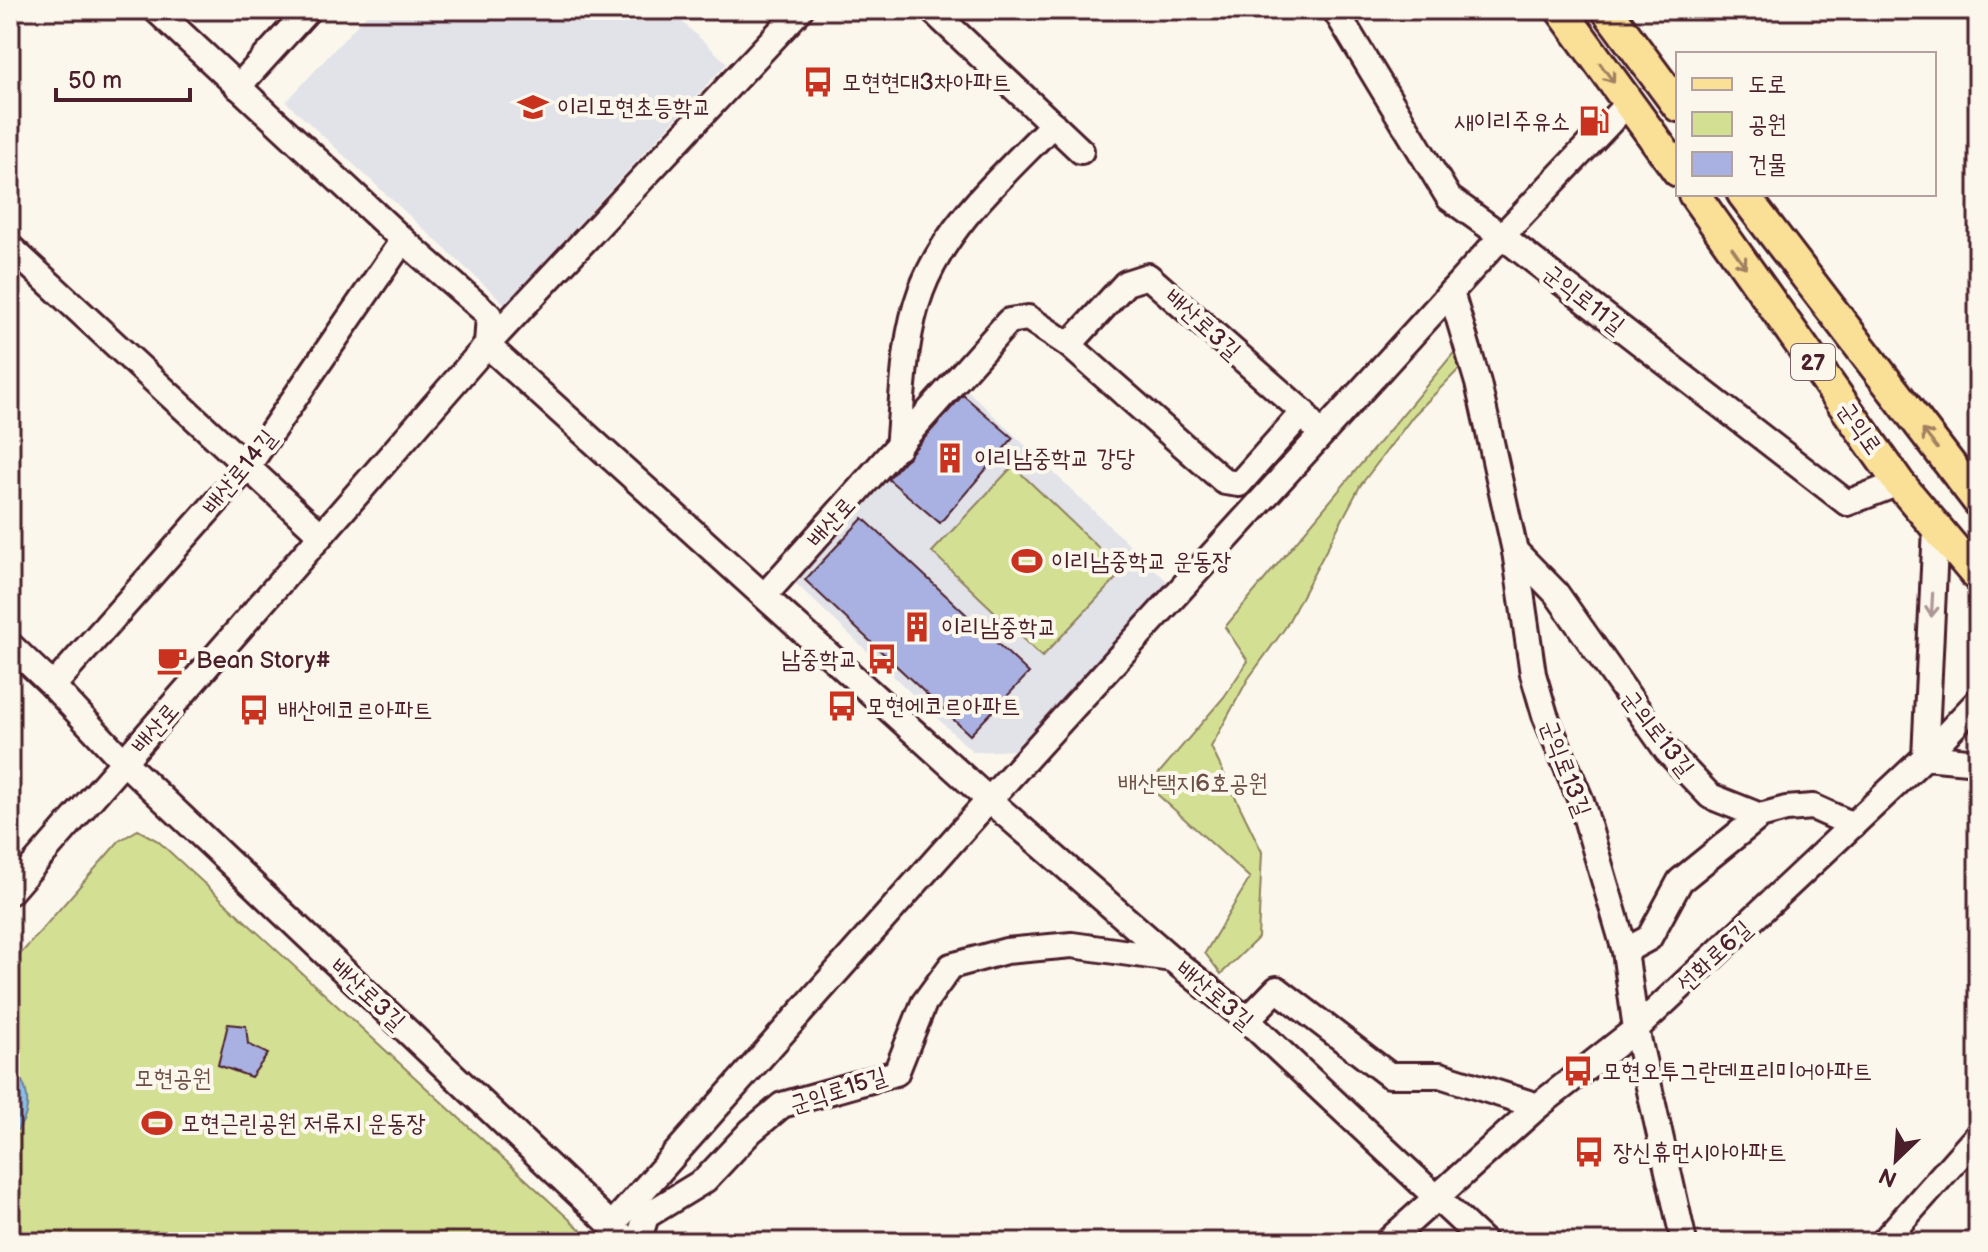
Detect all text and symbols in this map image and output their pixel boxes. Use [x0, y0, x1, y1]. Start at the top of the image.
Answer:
scale bar [56, 52, 190, 102]
legend [1676, 52, 1936, 196]
one-way arrow [1599, 62, 1616, 83]
bus stop icon: 모현현대3차아파트 [801, 65, 835, 99]
text: 50 m [68, 66, 122, 95]
place label: 모현현대3차아파트 [842, 68, 1011, 97]
text: 도로 [1748, 70, 1787, 99]
school or university icon: 이리모현초등학교 [516, 90, 550, 124]
place label: 이리모현초등학교 [557, 93, 712, 122]
fuel station icon: 새이리주유소 [1577, 104, 1611, 138]
place label: 새이리주유소 [1454, 107, 1570, 136]
text: 공원 [1748, 110, 1787, 139]
text: 건물 [1748, 150, 1787, 179]
one-way arrow [1731, 246, 1747, 268]
street label: 군익로11길 [1537, 258, 1630, 340]
street label: 배산로3길 [1159, 283, 1247, 366]
road number: 27 [1791, 344, 1835, 380]
street label: 군익로 [1831, 396, 1888, 460]
street label: 배산로14길 [196, 424, 282, 521]
one-way arrow [1922, 429, 1939, 451]
building icon: 이리남중학교 강당 [933, 441, 967, 475]
place label: 이리남중학교 강당 [974, 444, 1135, 473]
street label: 배산로 [801, 491, 862, 554]
sports icon: 이리남중학교 운동장 [1010, 544, 1044, 578]
place label: 이리남중학교 운동장 [1051, 547, 1231, 576]
one-way arrow [1925, 591, 1940, 618]
building icon: 이리남중학교 [900, 610, 934, 644]
place label: 이리남중학교 [941, 613, 1057, 642]
bus stop icon: 남중학교 [865, 642, 899, 676]
cafe icon: Bean Story# [155, 643, 189, 677]
place label: 남중학교 [781, 645, 858, 674]
place label: Bean Story# [196, 646, 331, 675]
street label: 군의로13길 [1615, 684, 1700, 782]
bus stop icon: 모현에코르아파트 [825, 689, 859, 723]
place label: 모현에코르아파트 [866, 692, 1021, 721]
bus stop icon: 배산에코르아파트 [237, 693, 271, 727]
place label: 배산에코르아파트 [278, 696, 433, 725]
street label: 배산로 [125, 697, 185, 760]
street label: 군익로13길 [1534, 716, 1597, 821]
park label: 배산택지6호공원 [1118, 769, 1268, 798]
street label: 선화로6길 [1671, 914, 1758, 998]
street label: 배산로3길 [324, 952, 411, 1036]
street label: 배산로3길 [1170, 955, 1259, 1036]
bus stop icon: 모현오투그란데프리미어아파트 [1561, 1054, 1595, 1088]
place label: 모현오투그란데프리미어아파트 [1602, 1057, 1872, 1086]
street label: 군익로15길 [786, 1061, 890, 1120]
park label: 모현공원 [134, 1064, 212, 1093]
sports icon: 모현근린공원 저류지 운동장 [140, 1106, 174, 1140]
place label: 모현근린공원 저류지 운동장 [181, 1109, 426, 1138]
north arrow [1856, 1120, 1936, 1200]
bus stop icon: 장신휴먼시아아파트 [1572, 1135, 1606, 1169]
place label: 장신휴먼시아아파트 [1613, 1138, 1787, 1167]
text: N [1875, 1161, 1901, 1192]

